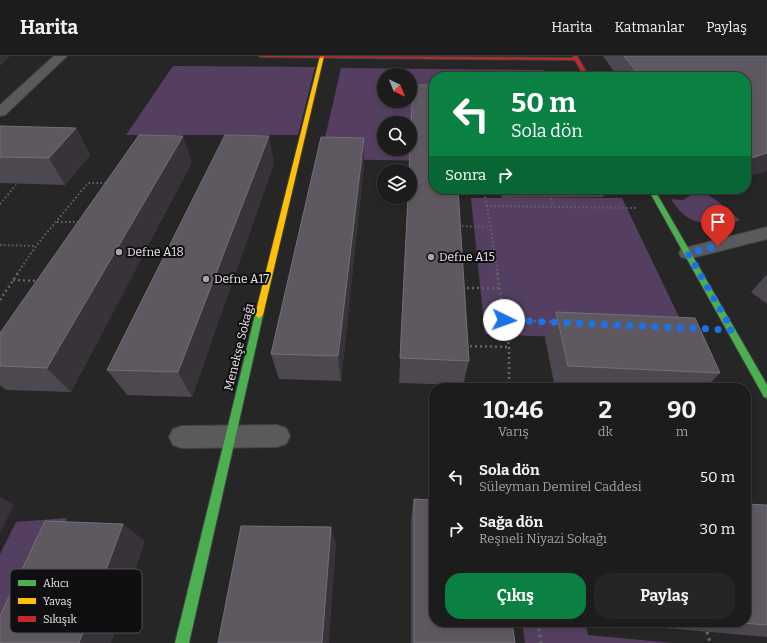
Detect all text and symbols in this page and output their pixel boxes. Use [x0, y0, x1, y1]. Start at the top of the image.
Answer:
text: Harita [20, 16, 78, 39]
text: Harita [551, 19, 593, 36]
text: Katmanlar [615, 19, 684, 36]
text: Paylaş [706, 19, 747, 36]
north arrow [377, 68, 417, 108]
map controls [377, 68, 417, 204]
text: 50 m [511, 86, 576, 119]
icon: left [445, 88, 497, 140]
button: search [377, 116, 417, 156]
text: Sola dön [511, 120, 583, 142]
button: layers [377, 164, 417, 204]
icon: right [494, 164, 516, 186]
text: Sonra [445, 166, 486, 184]
pin [701, 205, 735, 246]
icon: arrive [707, 211, 729, 233]
place label: Defne A18 [127, 245, 184, 259]
marker: Defne A18 [114, 247, 124, 257]
place label: Defne A15 [439, 250, 495, 264]
marker: Defne A15 [426, 252, 436, 262]
place label: Defne A17 [214, 272, 269, 286]
marker: Defne A17 [201, 274, 211, 284]
position arrow [483, 299, 525, 341]
street label: Menekşe Sokağı [221, 301, 257, 392]
text: 10:46 [483, 396, 543, 424]
text: 2 [599, 396, 612, 424]
text: 90 [667, 396, 697, 424]
text: Varış [498, 424, 529, 439]
text: dk [598, 424, 613, 439]
text: m [676, 424, 688, 439]
text: Sola dön [479, 461, 540, 479]
icon: left [445, 466, 467, 488]
text: 50 m [700, 468, 735, 486]
text: Süleyman Demirel Caddesi [479, 479, 642, 494]
text: Sağa dön [479, 513, 543, 531]
icon: right [445, 518, 467, 540]
text: 30 m [700, 520, 735, 538]
text: Reşneli Niyazi Sokağı [479, 531, 607, 546]
legend [10, 569, 142, 633]
button: Çıkış [445, 573, 586, 619]
button: Paylaş [594, 573, 735, 619]
text: Akıcı [43, 577, 69, 590]
text: Yavaş [43, 595, 72, 608]
text: Sıkışık [43, 613, 78, 626]

